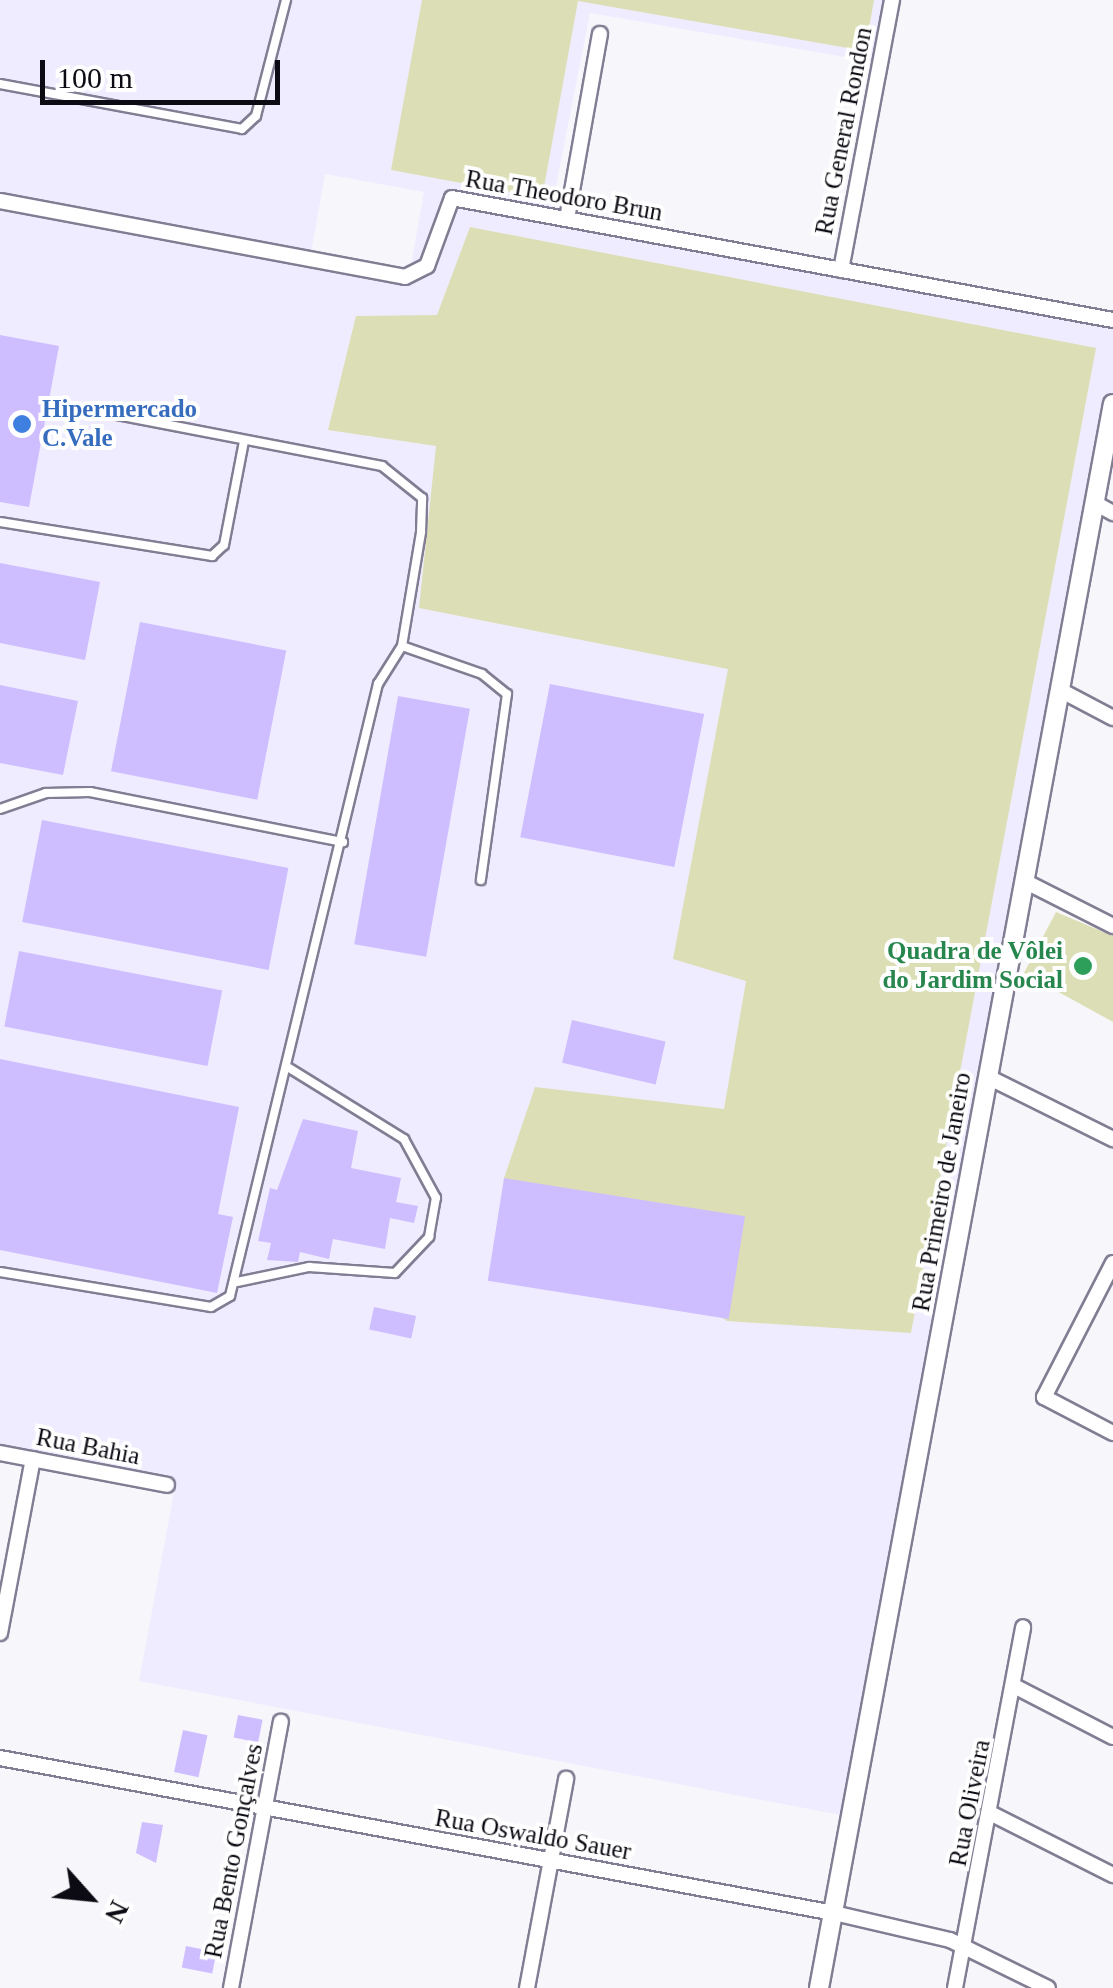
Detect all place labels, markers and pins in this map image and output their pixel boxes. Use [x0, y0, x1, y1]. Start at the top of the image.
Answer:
place label: Hipermercado C.Vale [42, 395, 197, 454]
marker: Hipermercado C.Vale [11, 413, 33, 435]
place label: Quadra de Vôlei do Jardim Social [882, 937, 1063, 996]
marker: Quadra de Vôlei do Jardim Social [1072, 955, 1094, 977]

